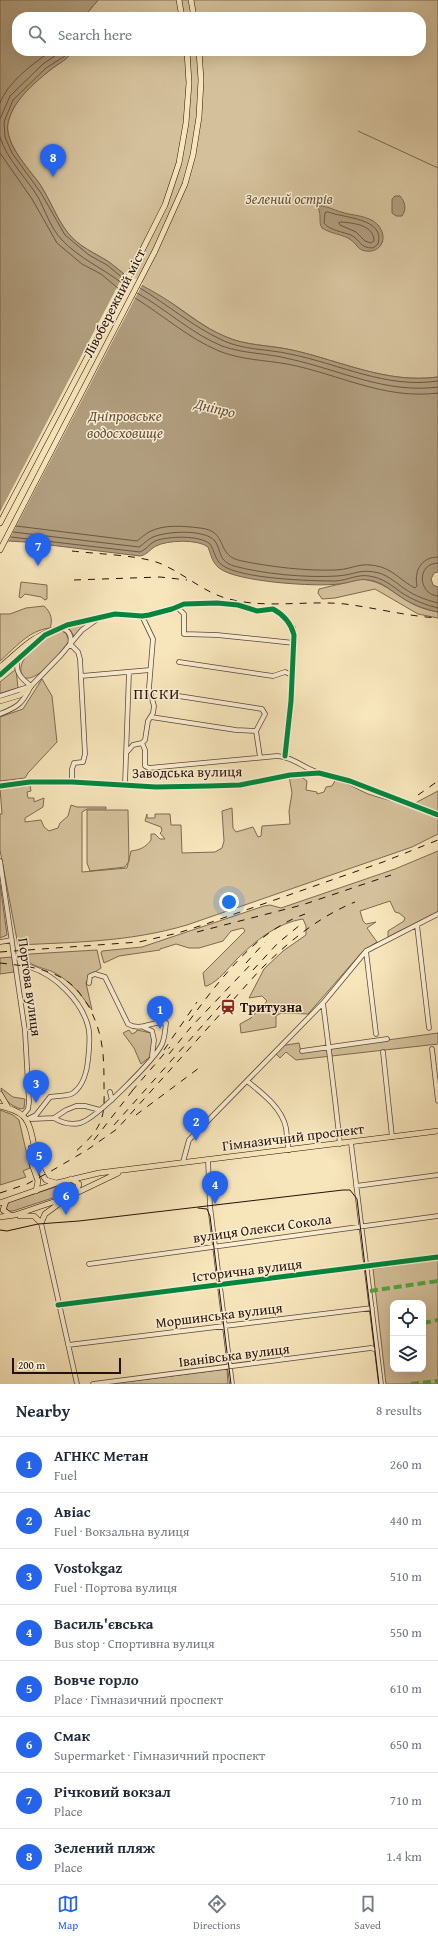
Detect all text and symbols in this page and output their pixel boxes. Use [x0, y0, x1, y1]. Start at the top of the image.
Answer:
search box [12, 12, 426, 56]
icon: search [26, 23, 48, 45]
text: Search here [58, 24, 132, 45]
pin: 8 [40, 144, 66, 177]
park label: Зелений острів [245, 189, 333, 209]
street label: Лівобережний міст [78, 245, 150, 361]
water label: Дніпро [192, 392, 238, 423]
water label: Дніпровське водосховище [87, 405, 163, 443]
pin: 7 [25, 533, 51, 566]
district label: ПІСКИ [134, 683, 180, 704]
street label: Заводська вулиця [132, 761, 242, 783]
your location [219, 892, 239, 912]
street label: Портова вулиця [13, 936, 47, 1038]
pin: 1 [147, 996, 173, 1029]
place label: Тритузна [240, 997, 303, 1017]
station icon: Тритузна [219, 998, 237, 1016]
pin: 3 [23, 1070, 49, 1103]
pin: 2 [183, 1108, 209, 1141]
street label: Гімназичний проспект [221, 1118, 365, 1156]
pin: 5 [26, 1142, 52, 1175]
pin: 4 [202, 1171, 228, 1204]
pin: 6 [53, 1182, 79, 1215]
street label: вулиця Олекси Сокола [192, 1208, 333, 1248]
street label: Історична вулиця [191, 1253, 303, 1287]
street label: Моршинська вулиця [154, 1297, 284, 1333]
map controls [390, 1300, 426, 1372]
button: locate [390, 1300, 426, 1336]
button: layers [390, 1336, 426, 1372]
street label: Іванівська вулиця [177, 1338, 291, 1372]
scale bar [12, 1356, 121, 1375]
text: 200 m [18, 1357, 45, 1373]
text: Nearby [16, 1398, 70, 1423]
text: 8 results [376, 1401, 422, 1420]
text: АГНКС Метан [54, 1445, 148, 1466]
text: 1 [26, 1455, 32, 1474]
text: 260 m [390, 1455, 422, 1474]
text: Fuel [54, 1466, 77, 1485]
text: Авіас [54, 1501, 91, 1522]
text: 2 [26, 1511, 32, 1530]
text: 440 m [390, 1511, 422, 1530]
text: Fuel · Вокзальна вулиця [54, 1522, 189, 1541]
text: Vostokgaz [54, 1557, 123, 1578]
text: 3 [26, 1567, 32, 1586]
text: 510 m [390, 1567, 422, 1586]
text: Fuel · Портова вулиця [54, 1578, 177, 1597]
text: Василь'євська [54, 1613, 154, 1634]
text: 4 [26, 1623, 32, 1642]
text: 550 m [390, 1623, 422, 1642]
text: Bus stop · Спортивна вулиця [54, 1634, 215, 1653]
text: Вовче горло [54, 1669, 139, 1690]
text: 5 [26, 1679, 32, 1698]
text: 610 m [390, 1679, 422, 1698]
text: Place · Гімназичний проспект [54, 1690, 223, 1709]
text: Смак [54, 1725, 90, 1746]
text: 6 [26, 1735, 32, 1754]
text: 650 m [390, 1735, 422, 1754]
text: Supermarket · Гімназичний проспект [54, 1746, 265, 1765]
text: Річковий вокзал [54, 1781, 171, 1802]
text: 7 [26, 1791, 32, 1810]
text: 710 m [390, 1791, 422, 1810]
text: Place [54, 1802, 83, 1821]
text: Зелений пляж [54, 1837, 155, 1858]
text: 8 [26, 1847, 32, 1866]
text: 1.4 km [386, 1847, 422, 1866]
text: Place [54, 1858, 83, 1877]
tab: Map [57, 1893, 79, 1933]
tab: Directions [193, 1893, 240, 1933]
tab: Saved [354, 1893, 381, 1933]

